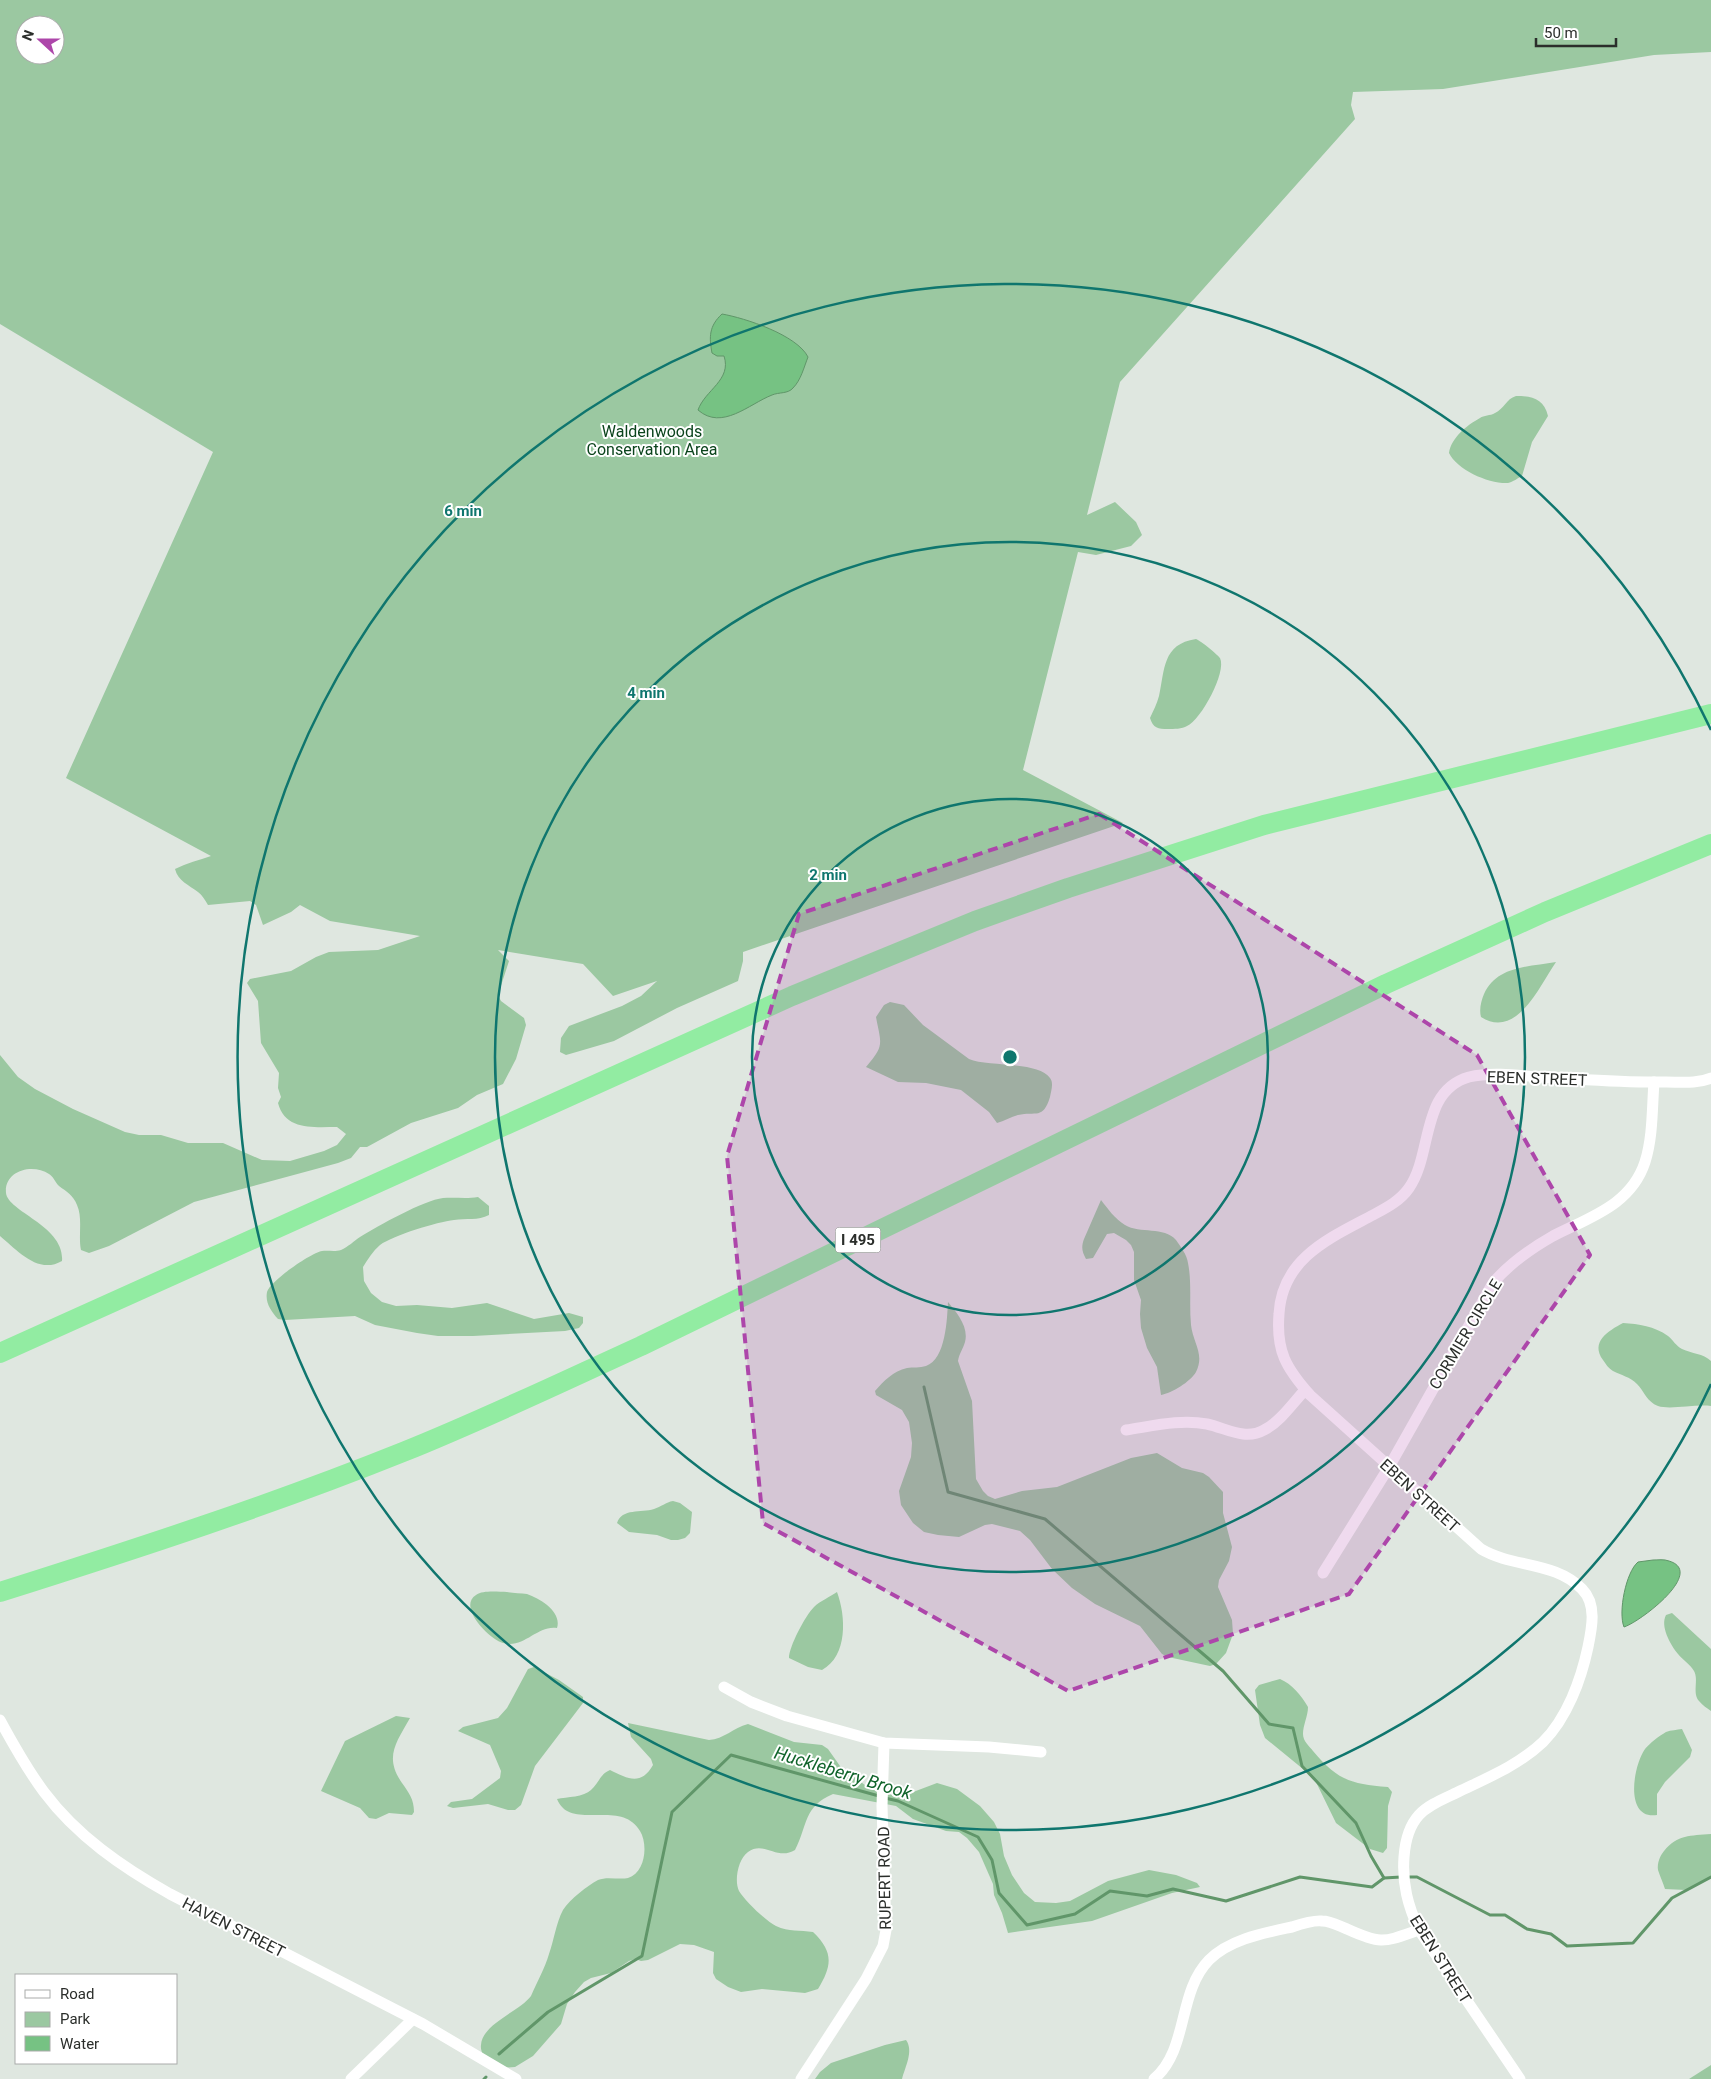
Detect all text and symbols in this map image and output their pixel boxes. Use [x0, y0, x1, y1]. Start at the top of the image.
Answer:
north arrow [15, 15, 65, 65]
scale bar [1536, 15, 1616, 47]
text: 50 m [1544, 24, 1578, 42]
text: N [19, 28, 37, 43]
park label: Waldenwoods Conservation Area [587, 422, 717, 459]
text: 6 min [444, 502, 482, 520]
text: 4 min [627, 684, 665, 702]
text: 2 min [809, 866, 847, 884]
centre of rings [1001, 1048, 1019, 1066]
street label: EBEN STREET [1487, 1067, 1588, 1090]
road number: I 495 [836, 1228, 880, 1252]
street label: CORMIER CIRCLE [1425, 1276, 1506, 1393]
street label: EBEN STREET [1376, 1455, 1464, 1536]
water label: Huckleberry Brook [772, 1742, 916, 1804]
street label: RUPERT ROAD [874, 1826, 895, 1930]
street label: HAVEN STREET [179, 1893, 289, 1962]
street label: EBEN STREET [1406, 1912, 1475, 2007]
legend [15, 1974, 178, 2064]
text: Road [60, 1985, 94, 2003]
text: Park [60, 2010, 91, 2028]
text: Water [60, 2035, 99, 2053]

